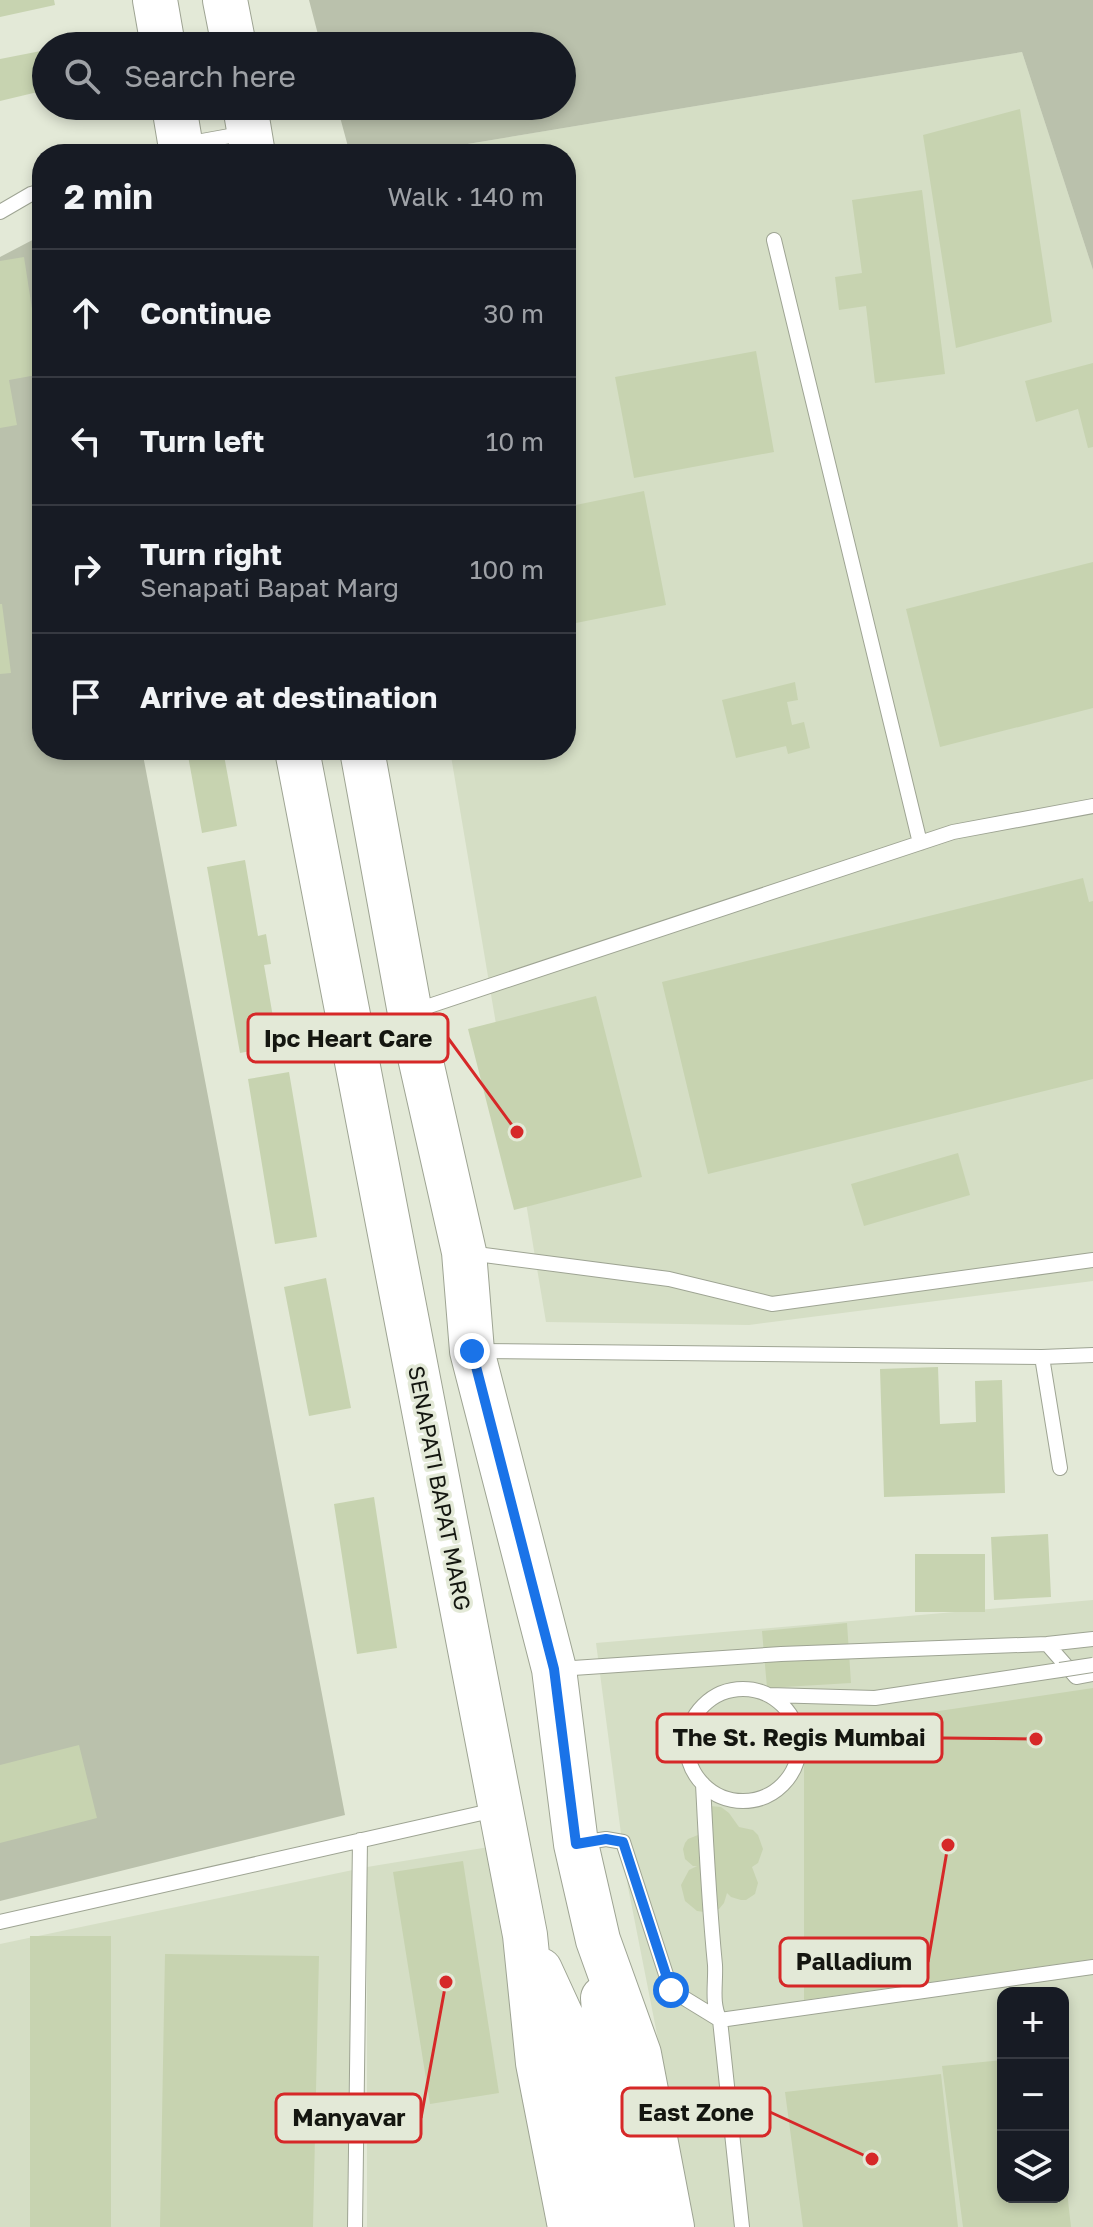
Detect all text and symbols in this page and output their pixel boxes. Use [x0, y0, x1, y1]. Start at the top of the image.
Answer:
search box [32, 32, 576, 120]
icon: search [60, 54, 104, 98]
text: Search here [124, 58, 296, 94]
text: 2 min [64, 176, 153, 216]
text: Walk · 140 m [387, 181, 544, 212]
icon: ahead [64, 291, 108, 335]
text: Continue [140, 295, 271, 331]
text: 30 m [483, 298, 544, 329]
icon: left [64, 419, 108, 463]
text: Turn left [140, 423, 265, 459]
text: 10 m [486, 426, 544, 457]
text: Turn right [140, 536, 282, 572]
icon: right [64, 547, 108, 591]
text: 100 m [470, 554, 544, 585]
text: Senapati Bapat Marg [140, 572, 399, 603]
icon: arrive [64, 675, 108, 719]
text: Arrive at destination [140, 679, 437, 715]
callout: Ipc Heart Care [248, 1014, 448, 1062]
text: Ipc Heart Care [264, 1023, 432, 1052]
route end [454, 1333, 490, 1369]
street label: SENAPATI BAPAT MARG [403, 1363, 477, 1613]
callout: The St. Regis Mumbai [657, 1714, 942, 1762]
text: The St. Regis Mumbai [672, 1722, 926, 1751]
callout: Palladium [780, 1938, 928, 1986]
text: Palladium [796, 1946, 912, 1975]
route start [653, 1972, 689, 2008]
map controls [997, 1987, 1069, 2203]
button: + [997, 1987, 1069, 2059]
button: − [997, 2059, 1069, 2131]
callout: East Zone [622, 2088, 770, 2136]
callout: Manyavar [276, 2094, 421, 2142]
text: East Zone [638, 2097, 754, 2126]
text: Manyavar [292, 2102, 406, 2131]
button: layers [997, 2131, 1069, 2203]

